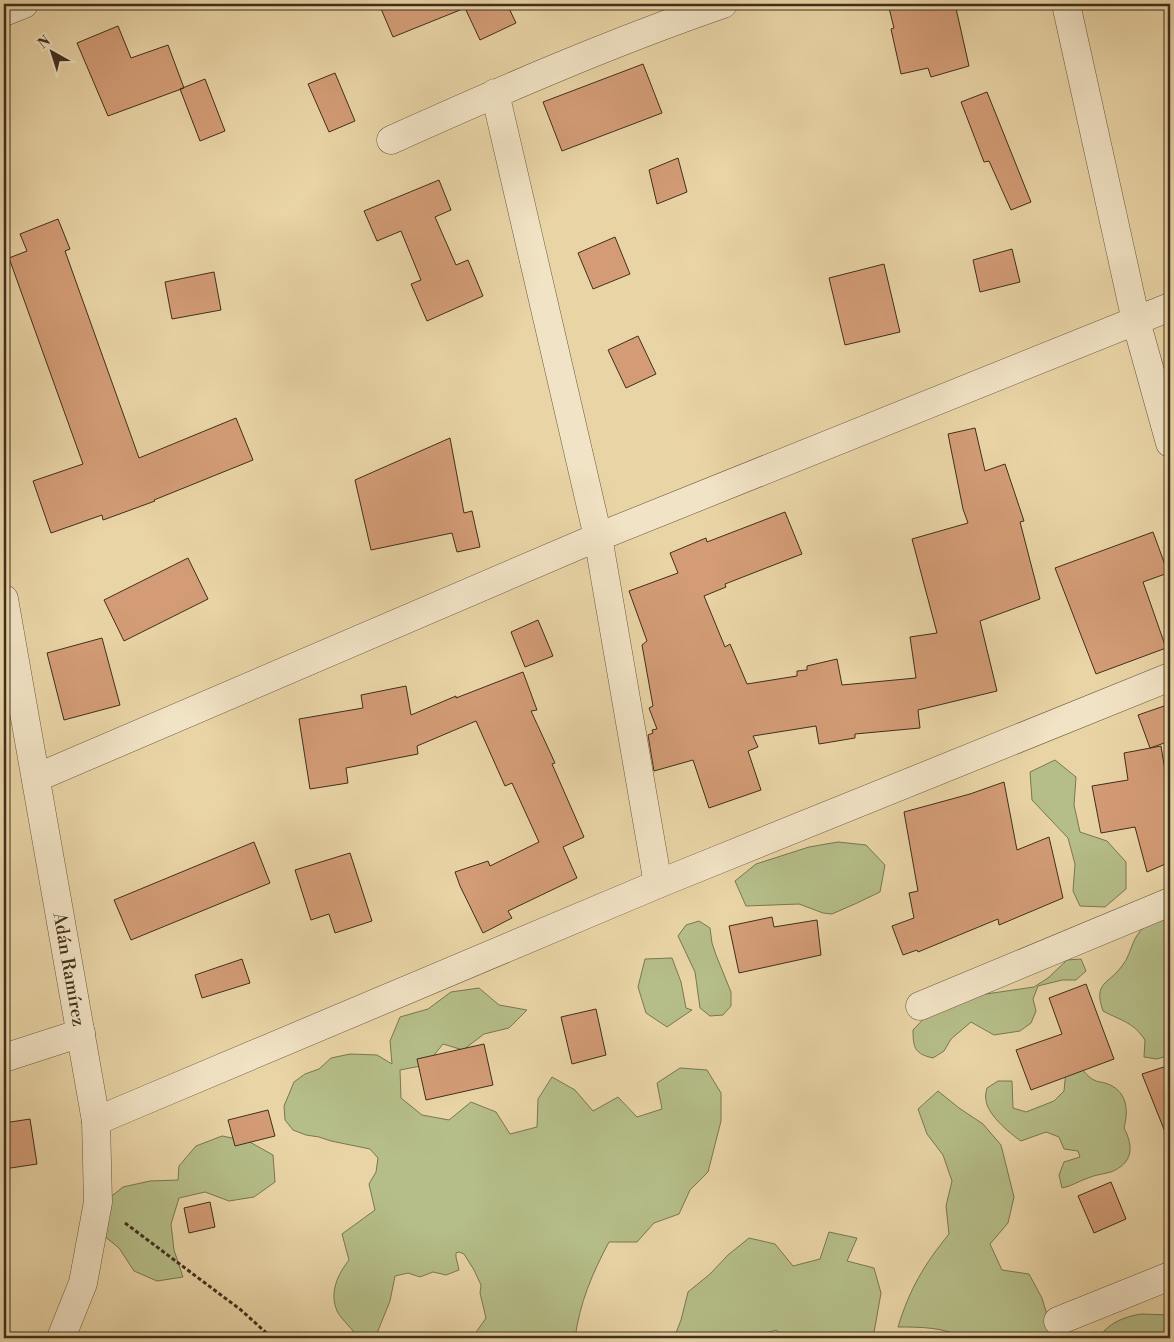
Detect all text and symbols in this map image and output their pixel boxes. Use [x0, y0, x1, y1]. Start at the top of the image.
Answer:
north arrow [28, 28, 78, 78]
text: N [34, 32, 54, 53]
street label: Adán Ramírez [48, 910, 91, 1028]

